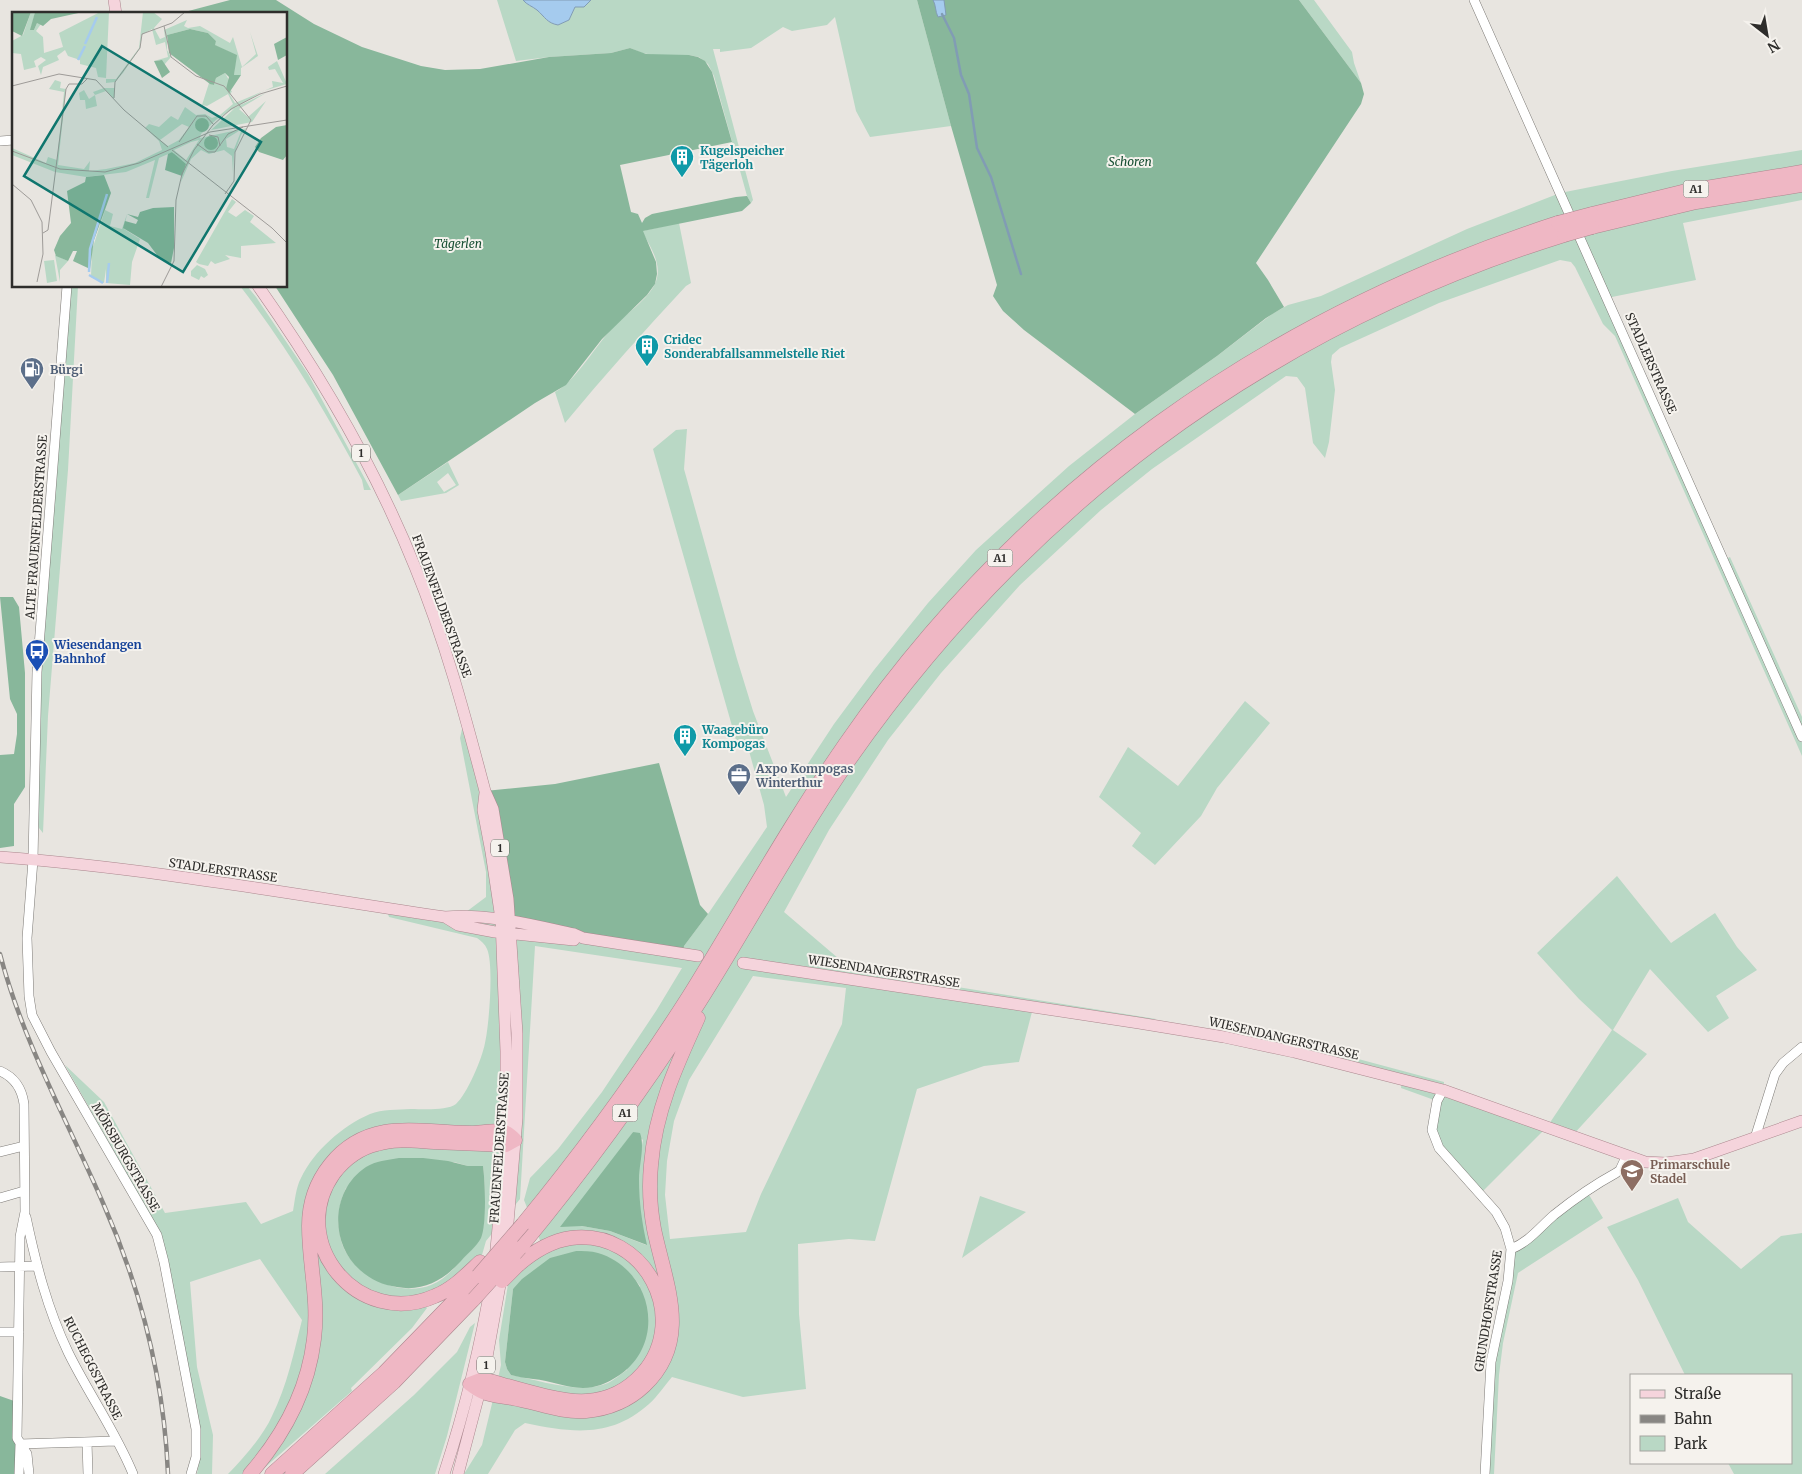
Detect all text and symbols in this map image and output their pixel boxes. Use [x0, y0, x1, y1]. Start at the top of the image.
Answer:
north arrow [1742, 10, 1792, 60]
inset map [12, 12, 288, 288]
text: N [1764, 36, 1783, 57]
place label: Kugelspeicher Tägerloh [700, 143, 785, 172]
building icon: Kugelspeicher Tägerloh [669, 144, 695, 178]
park label: Schoren [1108, 154, 1152, 169]
road number: A1 [1684, 180, 1708, 198]
park label: Tägerlen [434, 236, 482, 251]
street label: STADLERSTRASSE [1622, 310, 1680, 416]
place label: Cridec Sonderabfallsammelstelle Riet [664, 332, 845, 361]
building icon: Cridec Sonderabfallsammelstelle Riet [634, 333, 660, 367]
fuel station icon: Bürgi [19, 356, 45, 390]
place label: Bürgi [50, 362, 83, 377]
street label: ALTE FRAUENFELDERSTRASSE [22, 434, 50, 621]
road number: 1 [352, 444, 370, 462]
street label: FRAUENFELDERSTRASSE [409, 533, 475, 680]
road number: A1 [988, 550, 1012, 566]
place label: Wiesendangen Bahnhof [53, 637, 142, 666]
bus stop icon: Wiesendangen Bahnhof [24, 638, 50, 672]
place label: Waagebüro Kompogas [701, 722, 768, 751]
building icon: Waagebüro Kompogas [672, 723, 698, 757]
place label: Axpo Kompogas Winterthur [755, 761, 853, 790]
office icon: Axpo Kompogas Winterthur [726, 762, 752, 796]
road number: 1 [491, 840, 509, 856]
street label: STADLERSTRASSE [168, 855, 279, 885]
street label: WIESENDANGERSTRASSE [806, 951, 961, 990]
street label: WIESENDANGERSTRASSE [1207, 1013, 1361, 1063]
street label: FRAUENFELDERSTRASSE [486, 1072, 512, 1224]
street label: MÖRSBURGSTRASSE [89, 1100, 163, 1214]
road number: A1 [612, 1104, 638, 1122]
place label: Primarschule Stadel [1650, 1157, 1730, 1186]
school or university icon: Primarschule Stadel [1619, 1158, 1645, 1192]
street label: GRUNDHOFSTRASSE [1471, 1249, 1505, 1373]
street label: RUCHEGGSTRASSE [61, 1314, 126, 1422]
road number: 1 [477, 1356, 495, 1374]
legend [1630, 1374, 1792, 1464]
text: Straße [1674, 1384, 1721, 1403]
text: Bahn [1674, 1409, 1712, 1428]
text: Park [1674, 1434, 1708, 1453]

